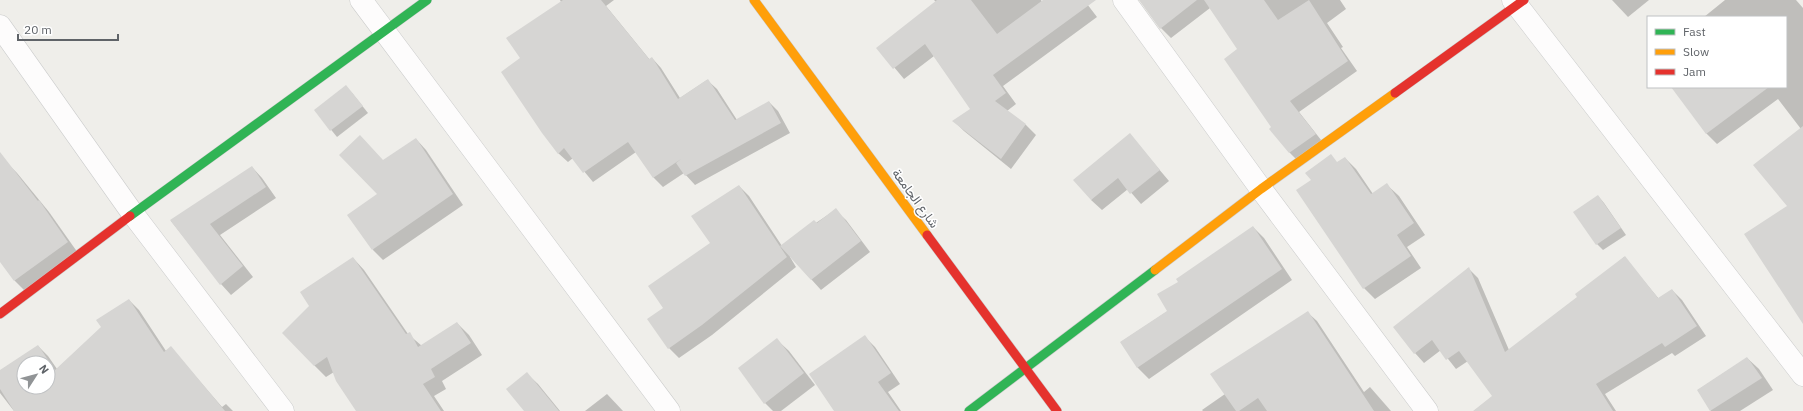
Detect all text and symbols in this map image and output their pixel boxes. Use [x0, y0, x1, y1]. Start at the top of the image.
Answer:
scale bar [18, 16, 118, 42]
legend [1647, 16, 1787, 88]
text: 20 m [24, 22, 52, 37]
text: Fast [1683, 24, 1706, 39]
text: Slow [1683, 44, 1709, 59]
text: Jam [1683, 64, 1706, 79]
street label: شارع الجامعة [888, 165, 943, 232]
north arrow [16, 355, 56, 395]
text: N [36, 362, 52, 376]

